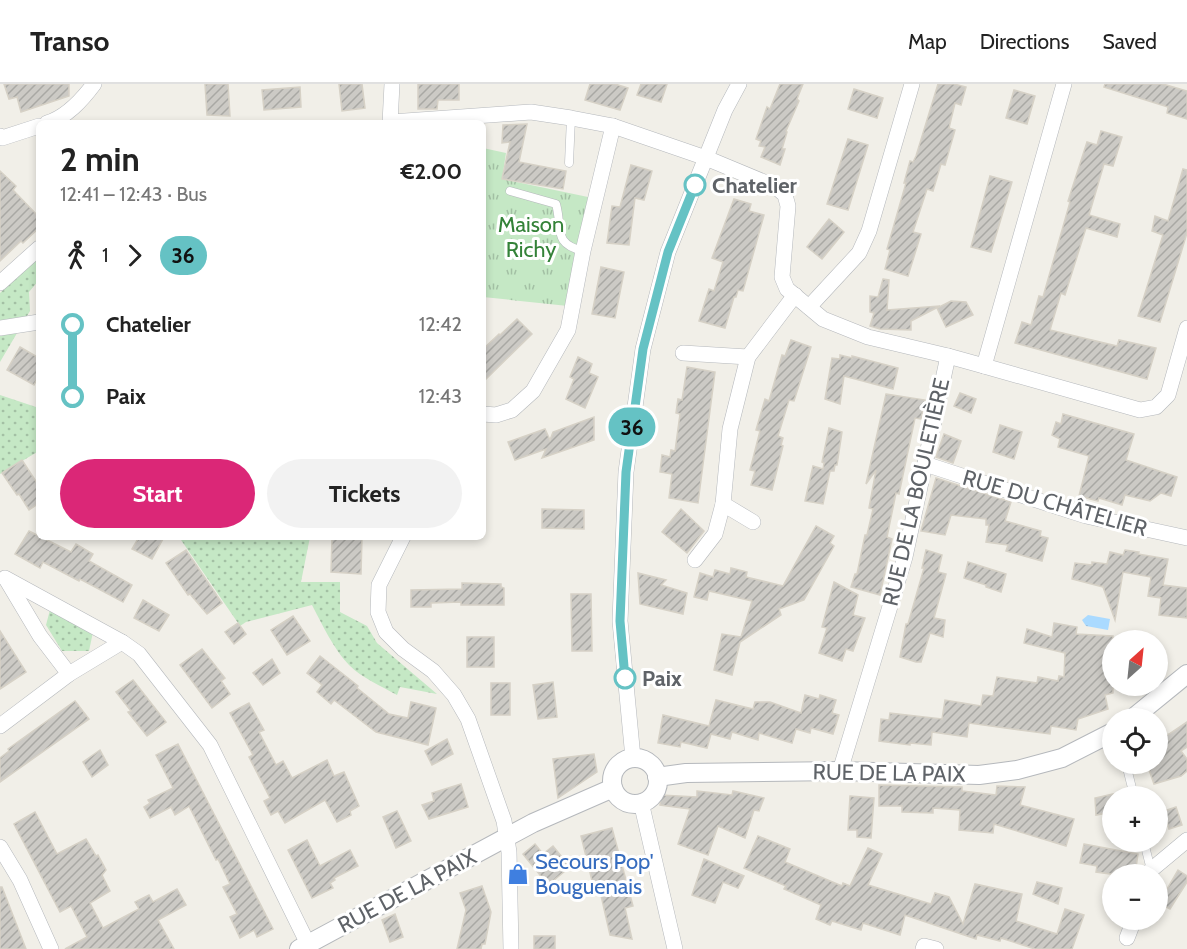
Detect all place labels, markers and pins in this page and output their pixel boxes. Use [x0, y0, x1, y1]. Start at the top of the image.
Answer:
place label: Chatelier [712, 172, 798, 199]
marker: Chatelier [684, 174, 706, 196]
place label: Paix [642, 665, 682, 692]
marker: Paix [614, 667, 636, 689]
place label: Secours Pop' Bouguenais [535, 848, 654, 900]
shop icon: Secours Pop' Bouguenais [506, 862, 530, 886]

